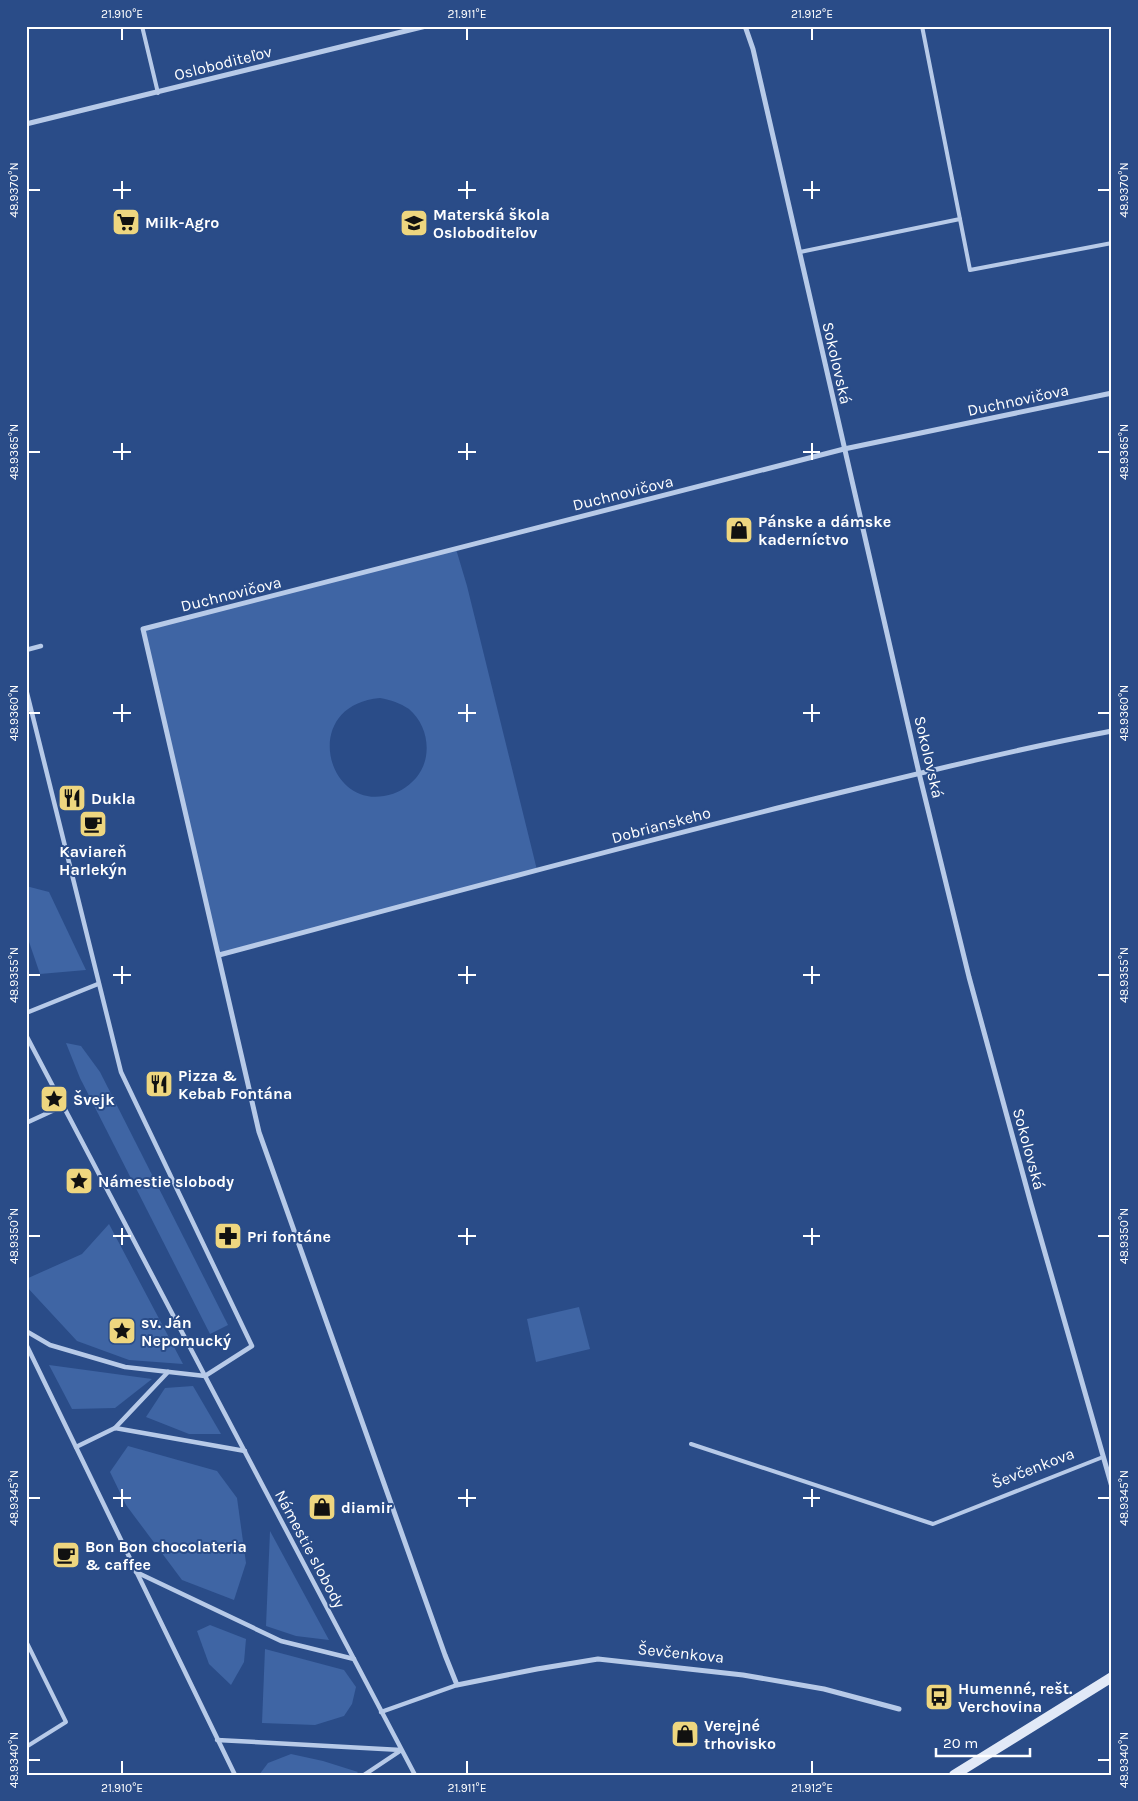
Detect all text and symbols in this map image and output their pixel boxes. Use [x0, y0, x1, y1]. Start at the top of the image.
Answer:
text: 21.910°E [101, 7, 143, 21]
text: 21.911°E [448, 7, 486, 21]
text: 21.912°E [791, 7, 833, 21]
street label: Osloboditeľov [172, 42, 274, 84]
text: 48.9370°N [7, 162, 21, 218]
text: 48.9370°N [1117, 162, 1131, 218]
place label: Materská škola Osloboditeľov [433, 205, 550, 242]
supermarket icon: Milk-Agro [111, 207, 141, 237]
school or university icon: Materská škola Osloboditeľov [399, 208, 429, 238]
place label: Milk-Agro [145, 213, 219, 232]
street label: Sokolovská [818, 320, 856, 406]
street label: Duchnovičova [966, 380, 1070, 420]
text: 48.9365°N [7, 424, 21, 480]
text: 48.9365°N [1117, 424, 1131, 480]
street label: Duchnovičova [571, 471, 675, 515]
place label: Pánske a dámske kaderníctvo [758, 512, 891, 549]
shop icon: Pánske a dámske kaderníctvo [724, 515, 754, 545]
street label: Duchnovičova [179, 572, 283, 616]
text: 48.9360°N [7, 685, 21, 741]
text: 48.9360°N [1117, 685, 1131, 741]
street label: Sokolovská [910, 714, 948, 800]
restaurant icon: Dukla [57, 783, 87, 813]
place label: Dukla [91, 789, 136, 808]
street label: Dobrianskeho [609, 803, 713, 847]
cafe icon: Kaviareň Harlekýn [78, 809, 108, 839]
place label: Kaviareň Harlekýn [59, 842, 127, 879]
text: 48.9355°N [7, 947, 21, 1003]
text: 48.9355°N [1117, 947, 1131, 1003]
place label: Pizza & Kebab Fontána [178, 1066, 292, 1103]
restaurant icon: Pizza & Kebab Fontána [144, 1069, 174, 1099]
place icon: Švejk [39, 1084, 69, 1114]
place label: Švejk [73, 1089, 115, 1109]
street label: Sokolovská [1009, 1106, 1049, 1192]
place icon: Námestie slobody [64, 1166, 94, 1196]
place label: Námestie slobody [98, 1172, 234, 1191]
text: 48.9350°N [7, 1208, 21, 1264]
text: 48.9350°N [1117, 1208, 1131, 1264]
pharmacy icon: Pri fontáne [213, 1221, 243, 1251]
place label: Pri fontáne [247, 1227, 331, 1246]
place label: sv. Ján Nepomucký [141, 1313, 231, 1350]
place icon: sv. Ján Nepomucký [107, 1316, 137, 1346]
street label: Ševčenkova [989, 1444, 1077, 1492]
text: 48.9345°N [7, 1470, 21, 1526]
text: 48.9345°N [1117, 1470, 1131, 1526]
street label: Námestie slobody [271, 1487, 349, 1612]
shop icon: diamir [307, 1492, 337, 1522]
place label: diamir [341, 1498, 393, 1517]
place label: Bon Bon chocolateria & caffee [85, 1537, 247, 1574]
cafe icon: Bon Bon chocolateria & caffee [51, 1540, 81, 1570]
street label: Ševčenkova [637, 1639, 725, 1667]
place label: Humenné, rešt. Verchovina [958, 1679, 1073, 1716]
bus stop icon: Humenné, rešt. Verchovina [924, 1682, 954, 1712]
place label: Verejné trhovisko [704, 1716, 776, 1753]
shop icon: Verejné trhovisko [670, 1719, 700, 1749]
scale bar [936, 1726, 1029, 1758]
text: 48.9340°N [7, 1732, 21, 1788]
text: 48.9340°N [1117, 1732, 1131, 1788]
text: 20 m [943, 1734, 978, 1752]
text: 21.910°E [101, 1781, 143, 1795]
text: 21.911°E [448, 1781, 486, 1795]
text: 21.912°E [791, 1781, 833, 1795]

